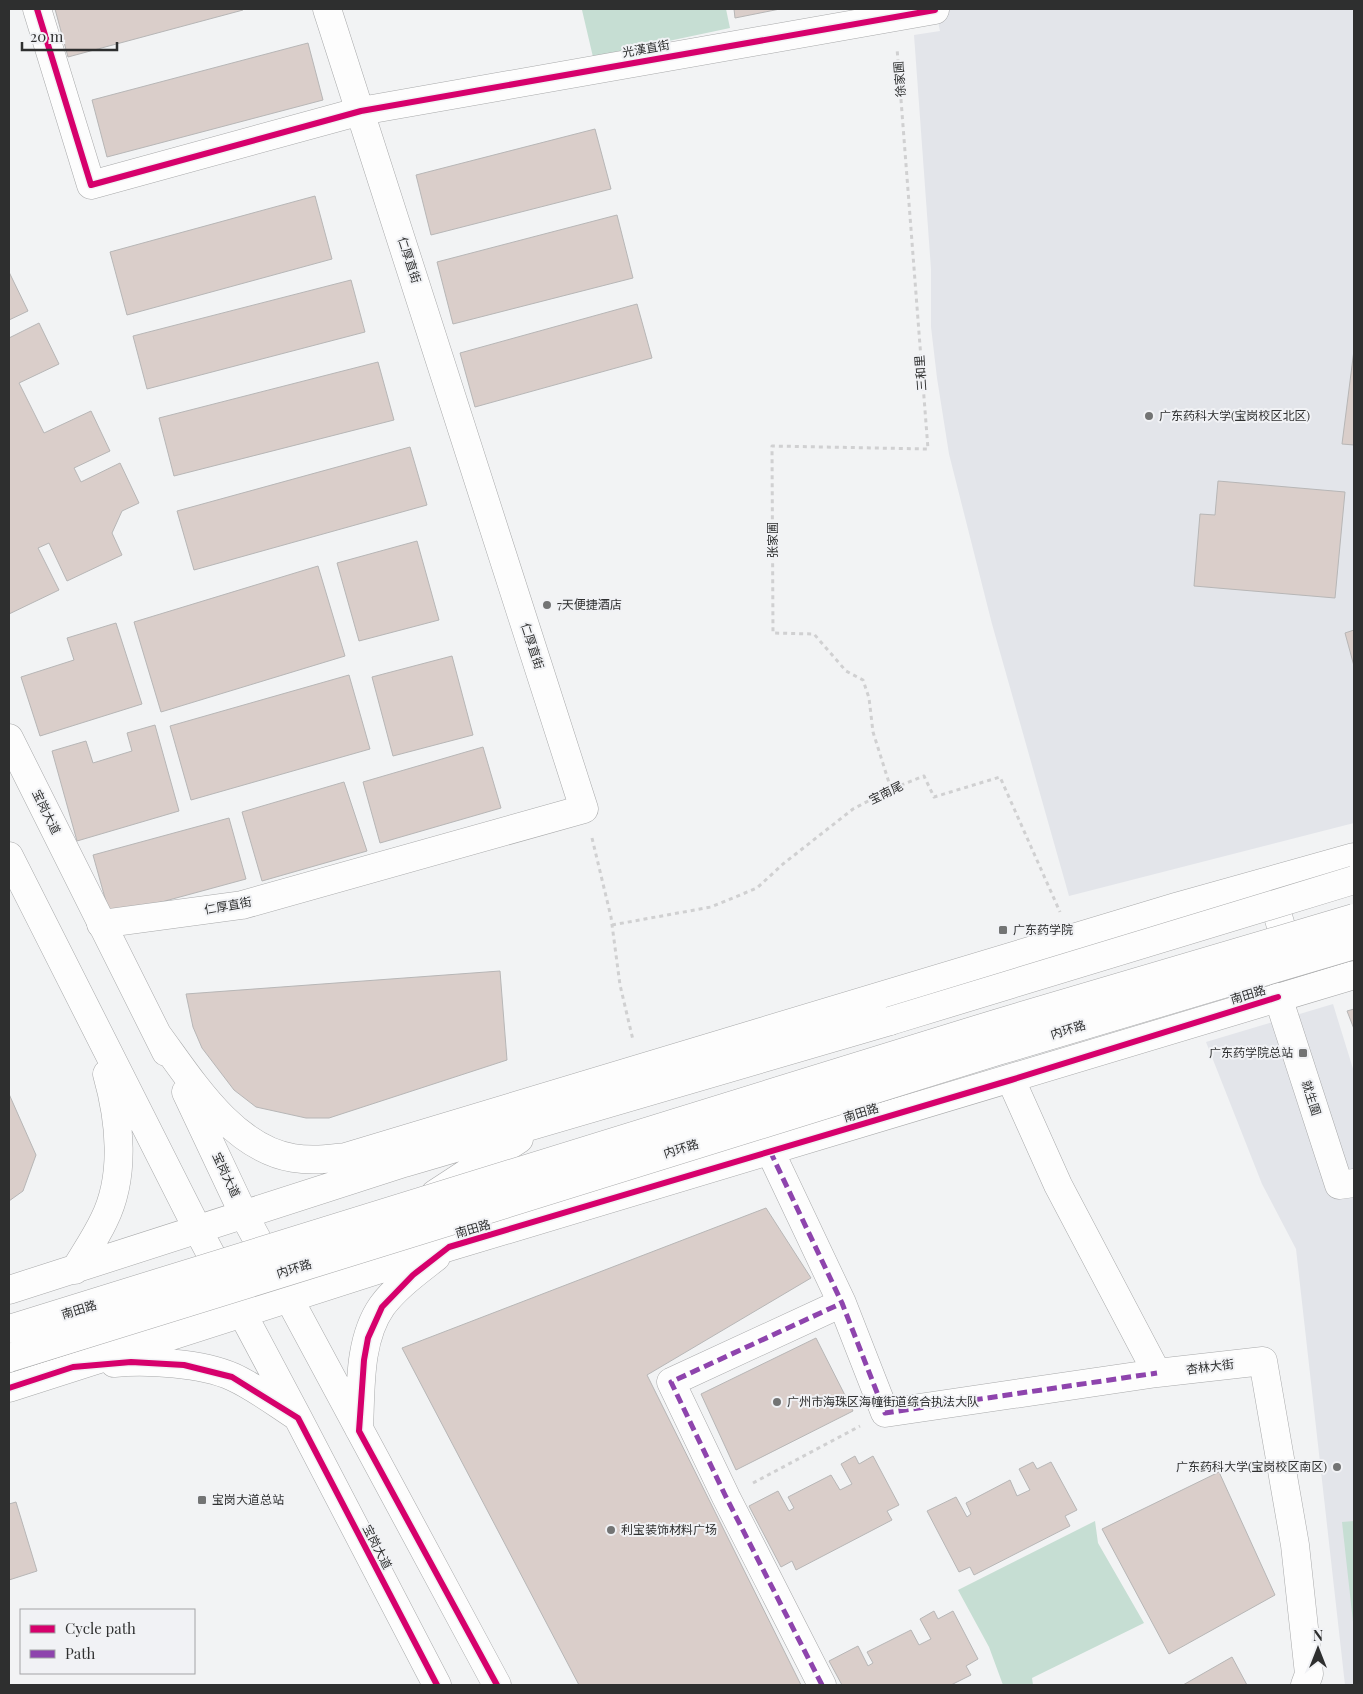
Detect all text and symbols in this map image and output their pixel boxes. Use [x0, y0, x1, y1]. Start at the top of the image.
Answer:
scale bar [22, 20, 118, 52]
text: 20 m [30, 26, 64, 46]
street label: 光漢直街 [621, 36, 671, 60]
street label: 徐家圃 [890, 61, 908, 98]
street label: 仁厚直街 [395, 234, 425, 285]
street label: 三和里 [911, 355, 929, 392]
place label: 广东药科大学(宝岗校区北区) [1159, 407, 1310, 423]
marker: 广东药科大学(宝岗校区北区) [1143, 410, 1155, 422]
street label: 张家圃 [764, 522, 780, 558]
place label: 7天便捷酒店 [557, 596, 622, 612]
marker: 7天便捷酒店 [541, 599, 553, 611]
street label: 仁厚直街 [518, 620, 548, 671]
street label: 宝南尾 [866, 777, 905, 807]
street label: 宝岗大道 [29, 786, 65, 837]
street label: 仁厚直街 [203, 893, 253, 917]
place label: 广东药学院 [1013, 921, 1073, 937]
marker: 广东药学院 [997, 924, 1009, 936]
street label: 南田路 [1228, 981, 1267, 1007]
street label: 内环路 [1048, 1016, 1087, 1042]
place label: 广东药学院总站 [1209, 1044, 1293, 1060]
marker: 广东药学院总站 [1297, 1047, 1309, 1059]
street label: 就生圍 [1299, 1078, 1325, 1117]
street label: 南田路 [841, 1099, 880, 1125]
street label: 内环路 [661, 1135, 700, 1161]
street label: 宝岗大道 [210, 1149, 244, 1200]
street label: 南田路 [453, 1215, 492, 1241]
street label: 内环路 [274, 1255, 313, 1281]
street label: 南田路 [59, 1296, 98, 1322]
street label: 杏林大街 [1185, 1355, 1235, 1377]
place label: 广州市海珠区海幢街道综合执法大队 [787, 1393, 979, 1409]
marker: 广州市海珠区海幢街道综合执法大队 [771, 1396, 783, 1408]
place label: 广东药科大学(宝岗校区南区) [1176, 1458, 1327, 1474]
marker: 广东药科大学(宝岗校区南区) [1331, 1461, 1343, 1473]
place label: 宝岗大道总站 [212, 1491, 284, 1507]
marker: 宝岗大道总站 [196, 1494, 208, 1506]
place label: 利宝装饰材料广场 [621, 1521, 717, 1537]
street label: 宝岗大道 [360, 1522, 396, 1572]
marker: 利宝装饰材料广场 [605, 1524, 617, 1536]
legend [20, 1609, 195, 1674]
text: Cycle path [65, 1618, 136, 1638]
north arrow [1293, 1624, 1343, 1674]
text: N [1313, 1626, 1323, 1645]
text: Path [65, 1643, 95, 1663]

